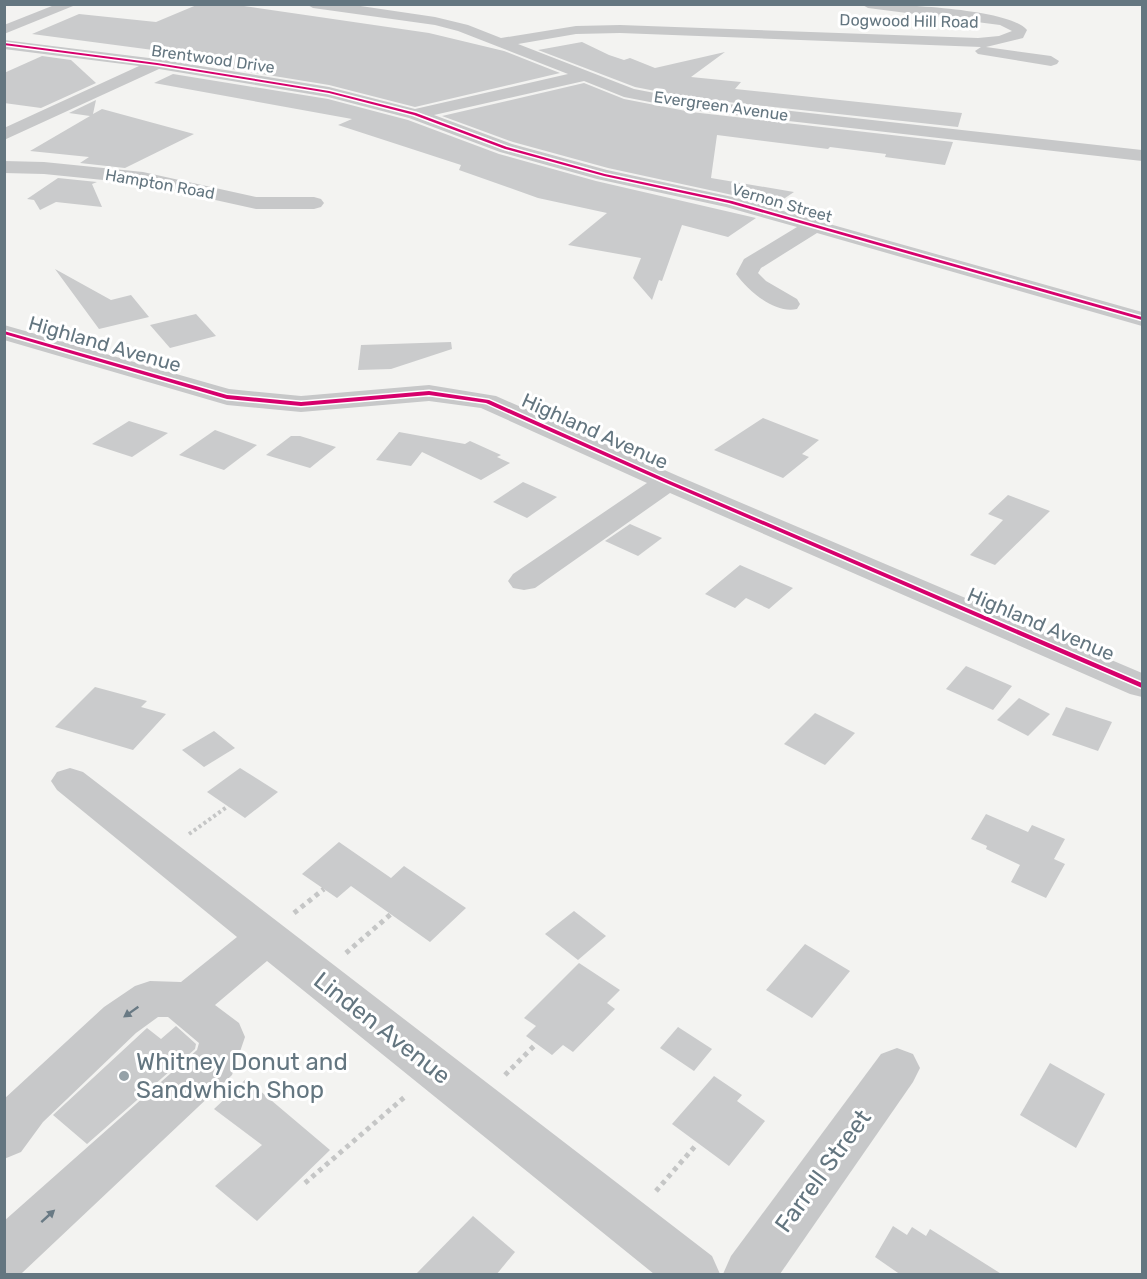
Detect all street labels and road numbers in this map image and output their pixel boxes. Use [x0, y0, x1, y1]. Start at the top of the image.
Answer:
street label: Dogwood Hill Road [839, 10, 979, 32]
street label: Brentwood Drive [150, 41, 276, 77]
street label: Evergreen Avenue [653, 87, 789, 125]
street label: Hampton Road [104, 165, 216, 203]
street label: Vernon Street [730, 180, 834, 226]
street label: Highland Avenue [26, 311, 184, 377]
street label: Highland Avenue [518, 388, 672, 474]
street label: Highland Avenue [964, 582, 1118, 666]
street label: Linden Avenue [308, 966, 456, 1090]
street label: Farrell Street [769, 1104, 877, 1238]

